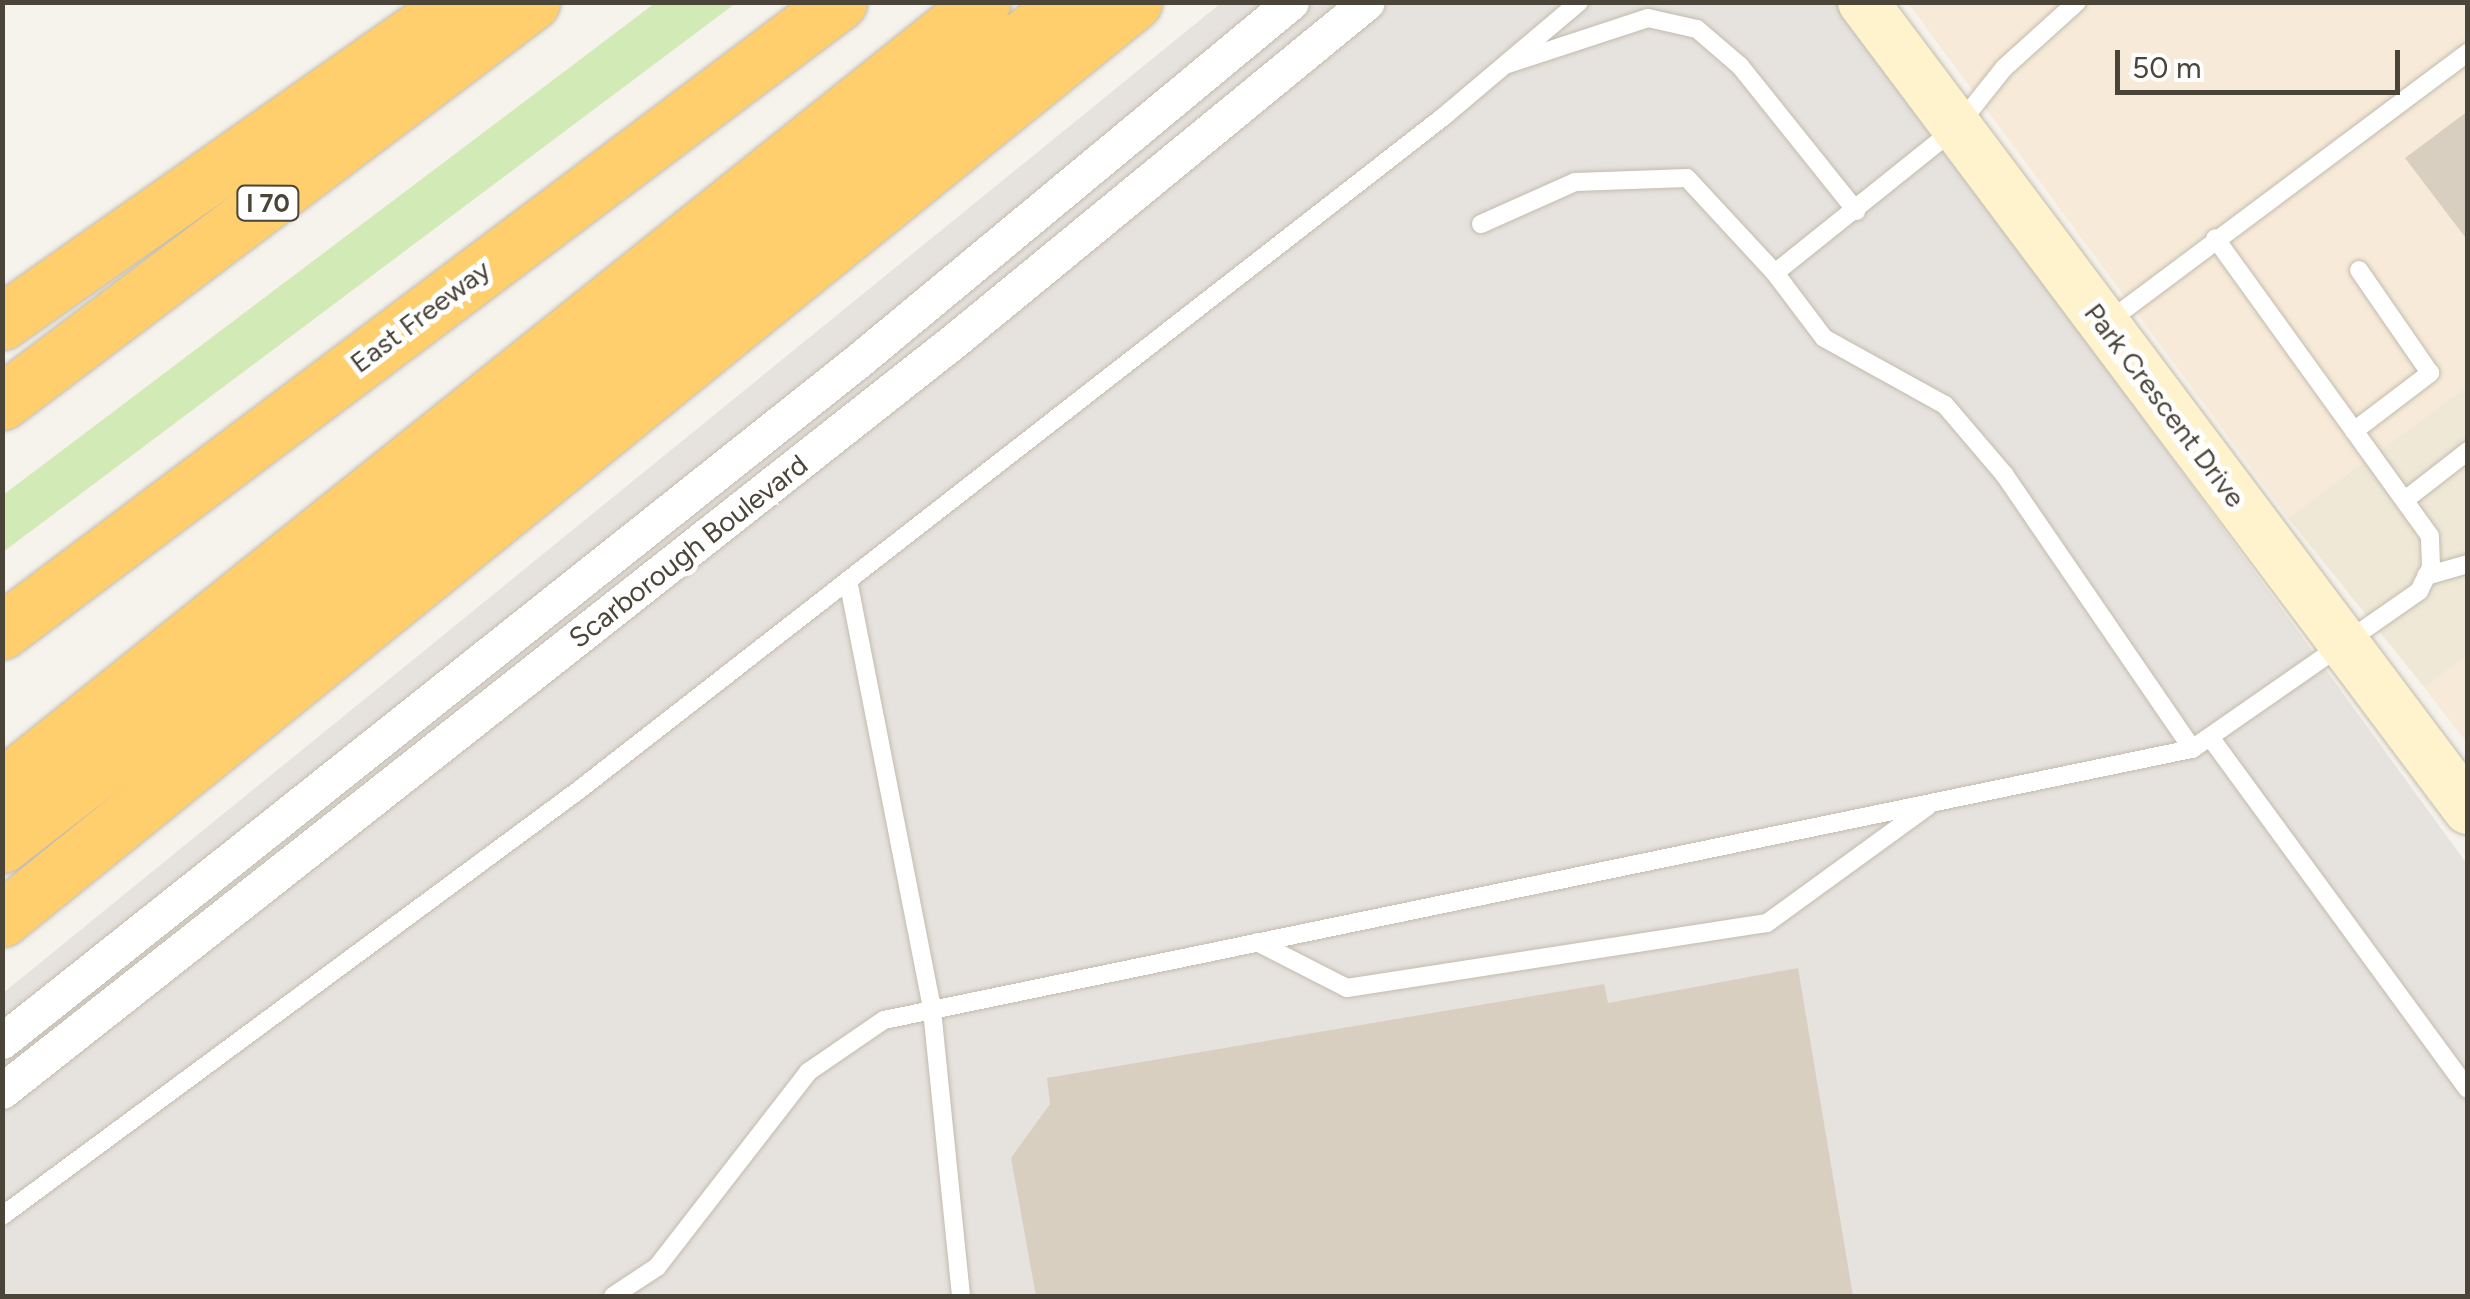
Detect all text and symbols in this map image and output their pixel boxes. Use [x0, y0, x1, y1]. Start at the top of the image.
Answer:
scale bar [2120, 30, 2405, 92]
text: 50 m [2132, 49, 2201, 86]
road number: I 70 [236, 183, 300, 223]
street label: East Freeway [343, 253, 497, 379]
street label: Park Crescent Drive [2077, 296, 2253, 514]
street label: Scarborough Boulevard [562, 447, 814, 655]

